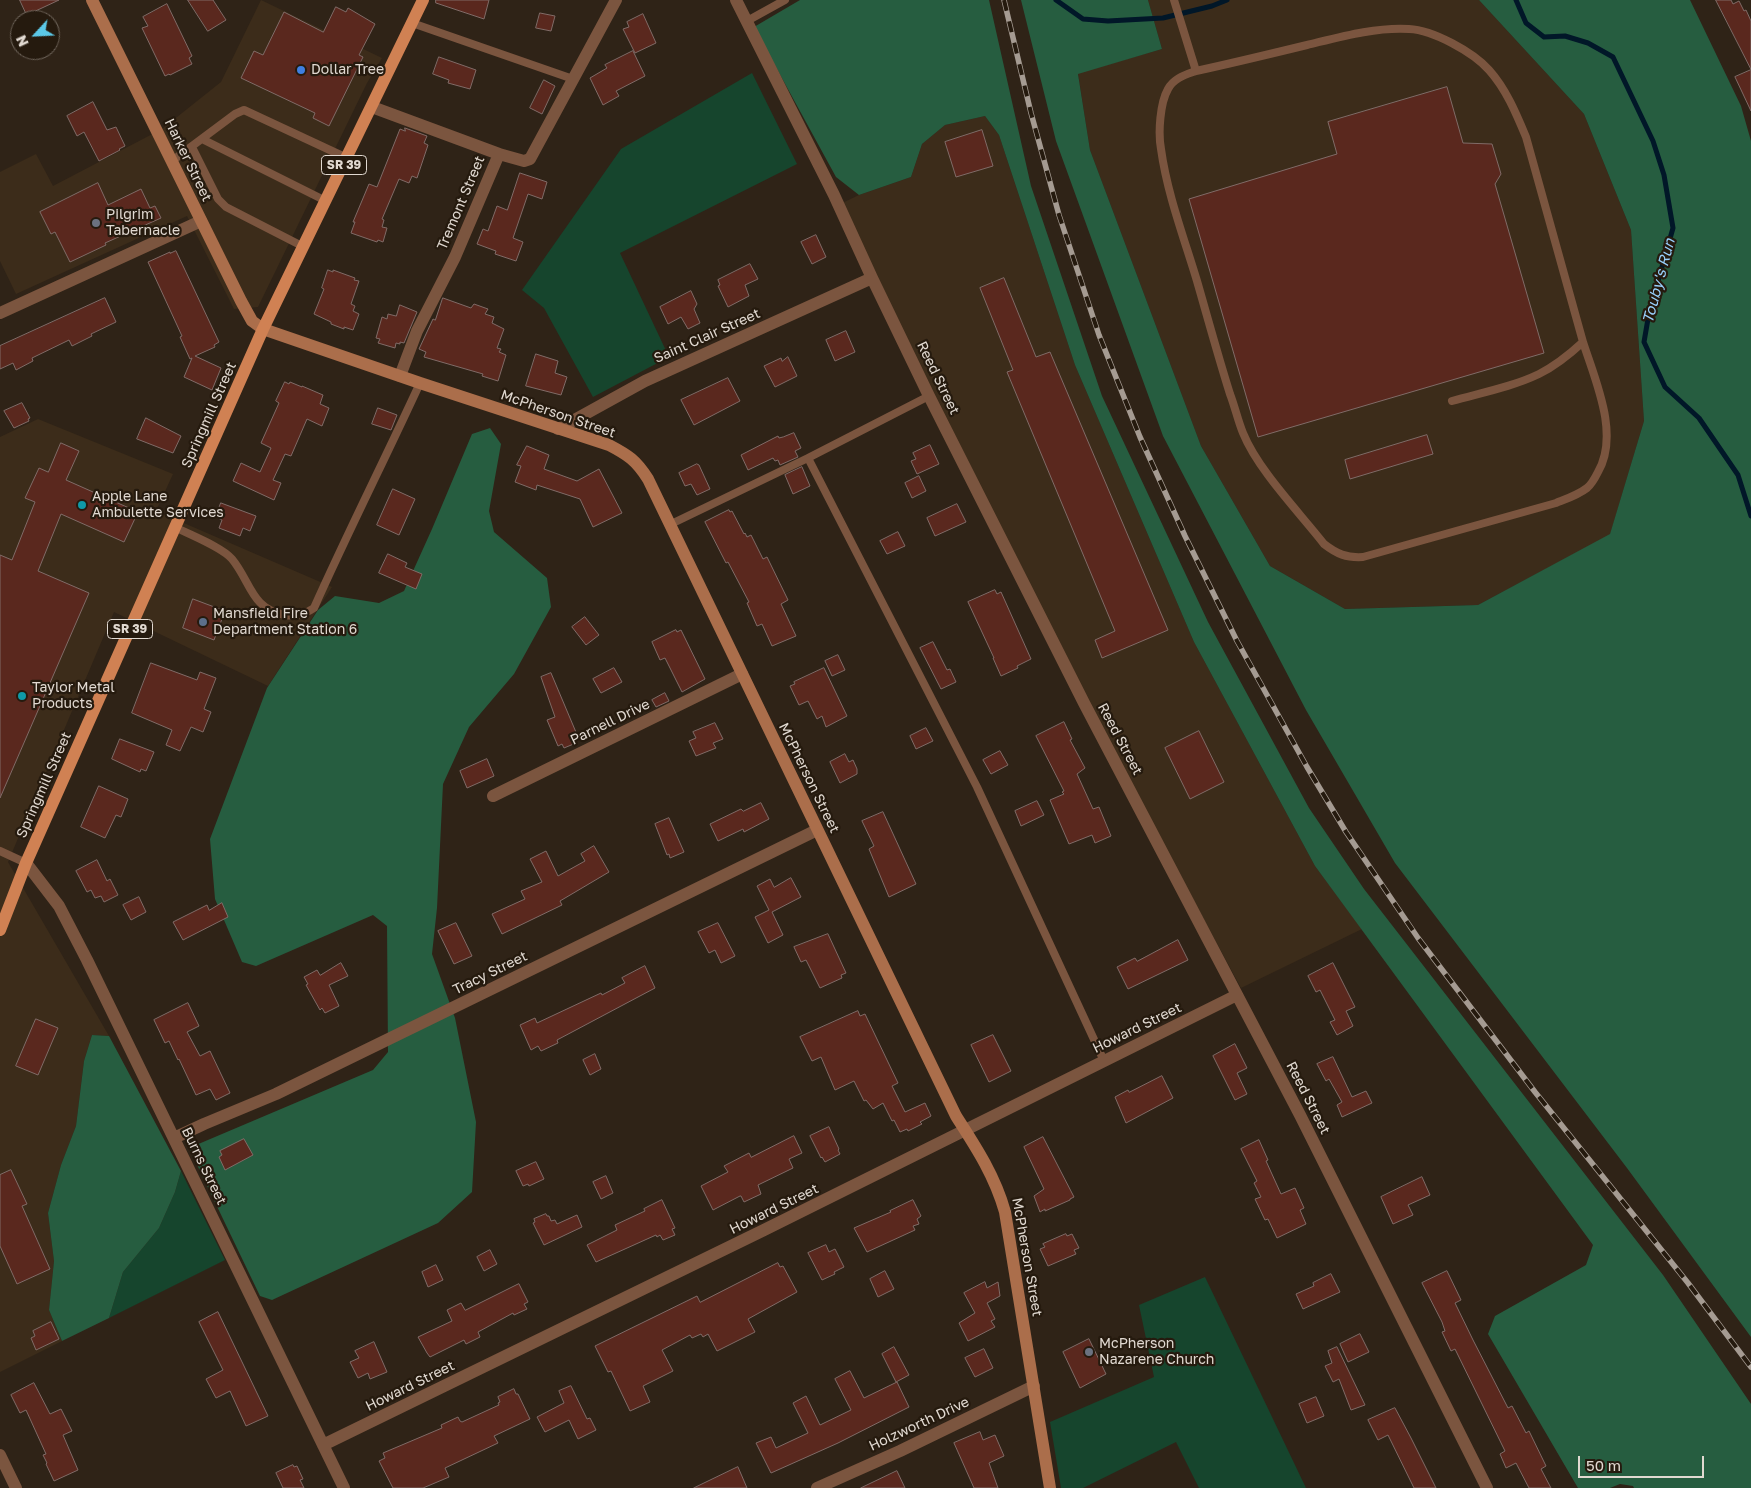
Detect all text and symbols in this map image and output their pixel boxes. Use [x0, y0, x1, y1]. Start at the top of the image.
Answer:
north arrow [10, 10, 60, 60]
text: N [12, 33, 32, 50]
place label: Dollar Tree [311, 62, 384, 78]
marker: Dollar Tree [295, 64, 307, 76]
street label: Harker Street [161, 116, 215, 204]
street label: Tremont Street [434, 153, 488, 253]
road number: SR 39 [322, 156, 366, 174]
place label: Pilgrim Tabernacle [106, 207, 180, 240]
marker: Pilgrim Tabernacle [90, 217, 102, 229]
water label: Touby's Run [1639, 237, 1679, 325]
street label: Saint Clair Street [651, 305, 763, 367]
street label: Reed Street [913, 339, 963, 417]
street label: Springmill Street [178, 359, 240, 471]
street label: McPherson Street [498, 386, 618, 442]
place label: Apple Lane Ambulette Services [92, 489, 224, 522]
marker: Apple Lane Ambulette Services [76, 499, 88, 511]
place label: Mansfield Fire Department Station 6 [213, 606, 357, 638]
marker: Mansfield Fire Department Station 6 [197, 616, 209, 628]
road number: SR 39 [108, 620, 152, 638]
place label: Taylor Metal Products [32, 680, 115, 712]
marker: Taylor Metal Products [16, 690, 28, 702]
street label: Parnell Drive [568, 696, 652, 748]
street label: Reed Street [1094, 700, 1146, 778]
street label: McPherson Street [775, 720, 843, 836]
street label: Springmill Street [13, 729, 75, 841]
street label: Tracy Street [450, 948, 530, 998]
street label: Howard Street [1090, 999, 1184, 1057]
street label: Reed Street [1283, 1059, 1333, 1137]
street label: Burns Street [178, 1124, 230, 1208]
street label: Howard Street [727, 1180, 821, 1238]
street label: McPherson Street [1008, 1196, 1046, 1318]
place label: McPherson Nazarene Church [1099, 1336, 1214, 1368]
marker: McPherson Nazarene Church [1083, 1346, 1095, 1358]
street label: Howard Street [363, 1357, 457, 1415]
street label: Holzworth Drive [866, 1393, 972, 1455]
scale bar [1581, 1446, 1707, 1478]
text: 50 m [1586, 1456, 1621, 1474]

